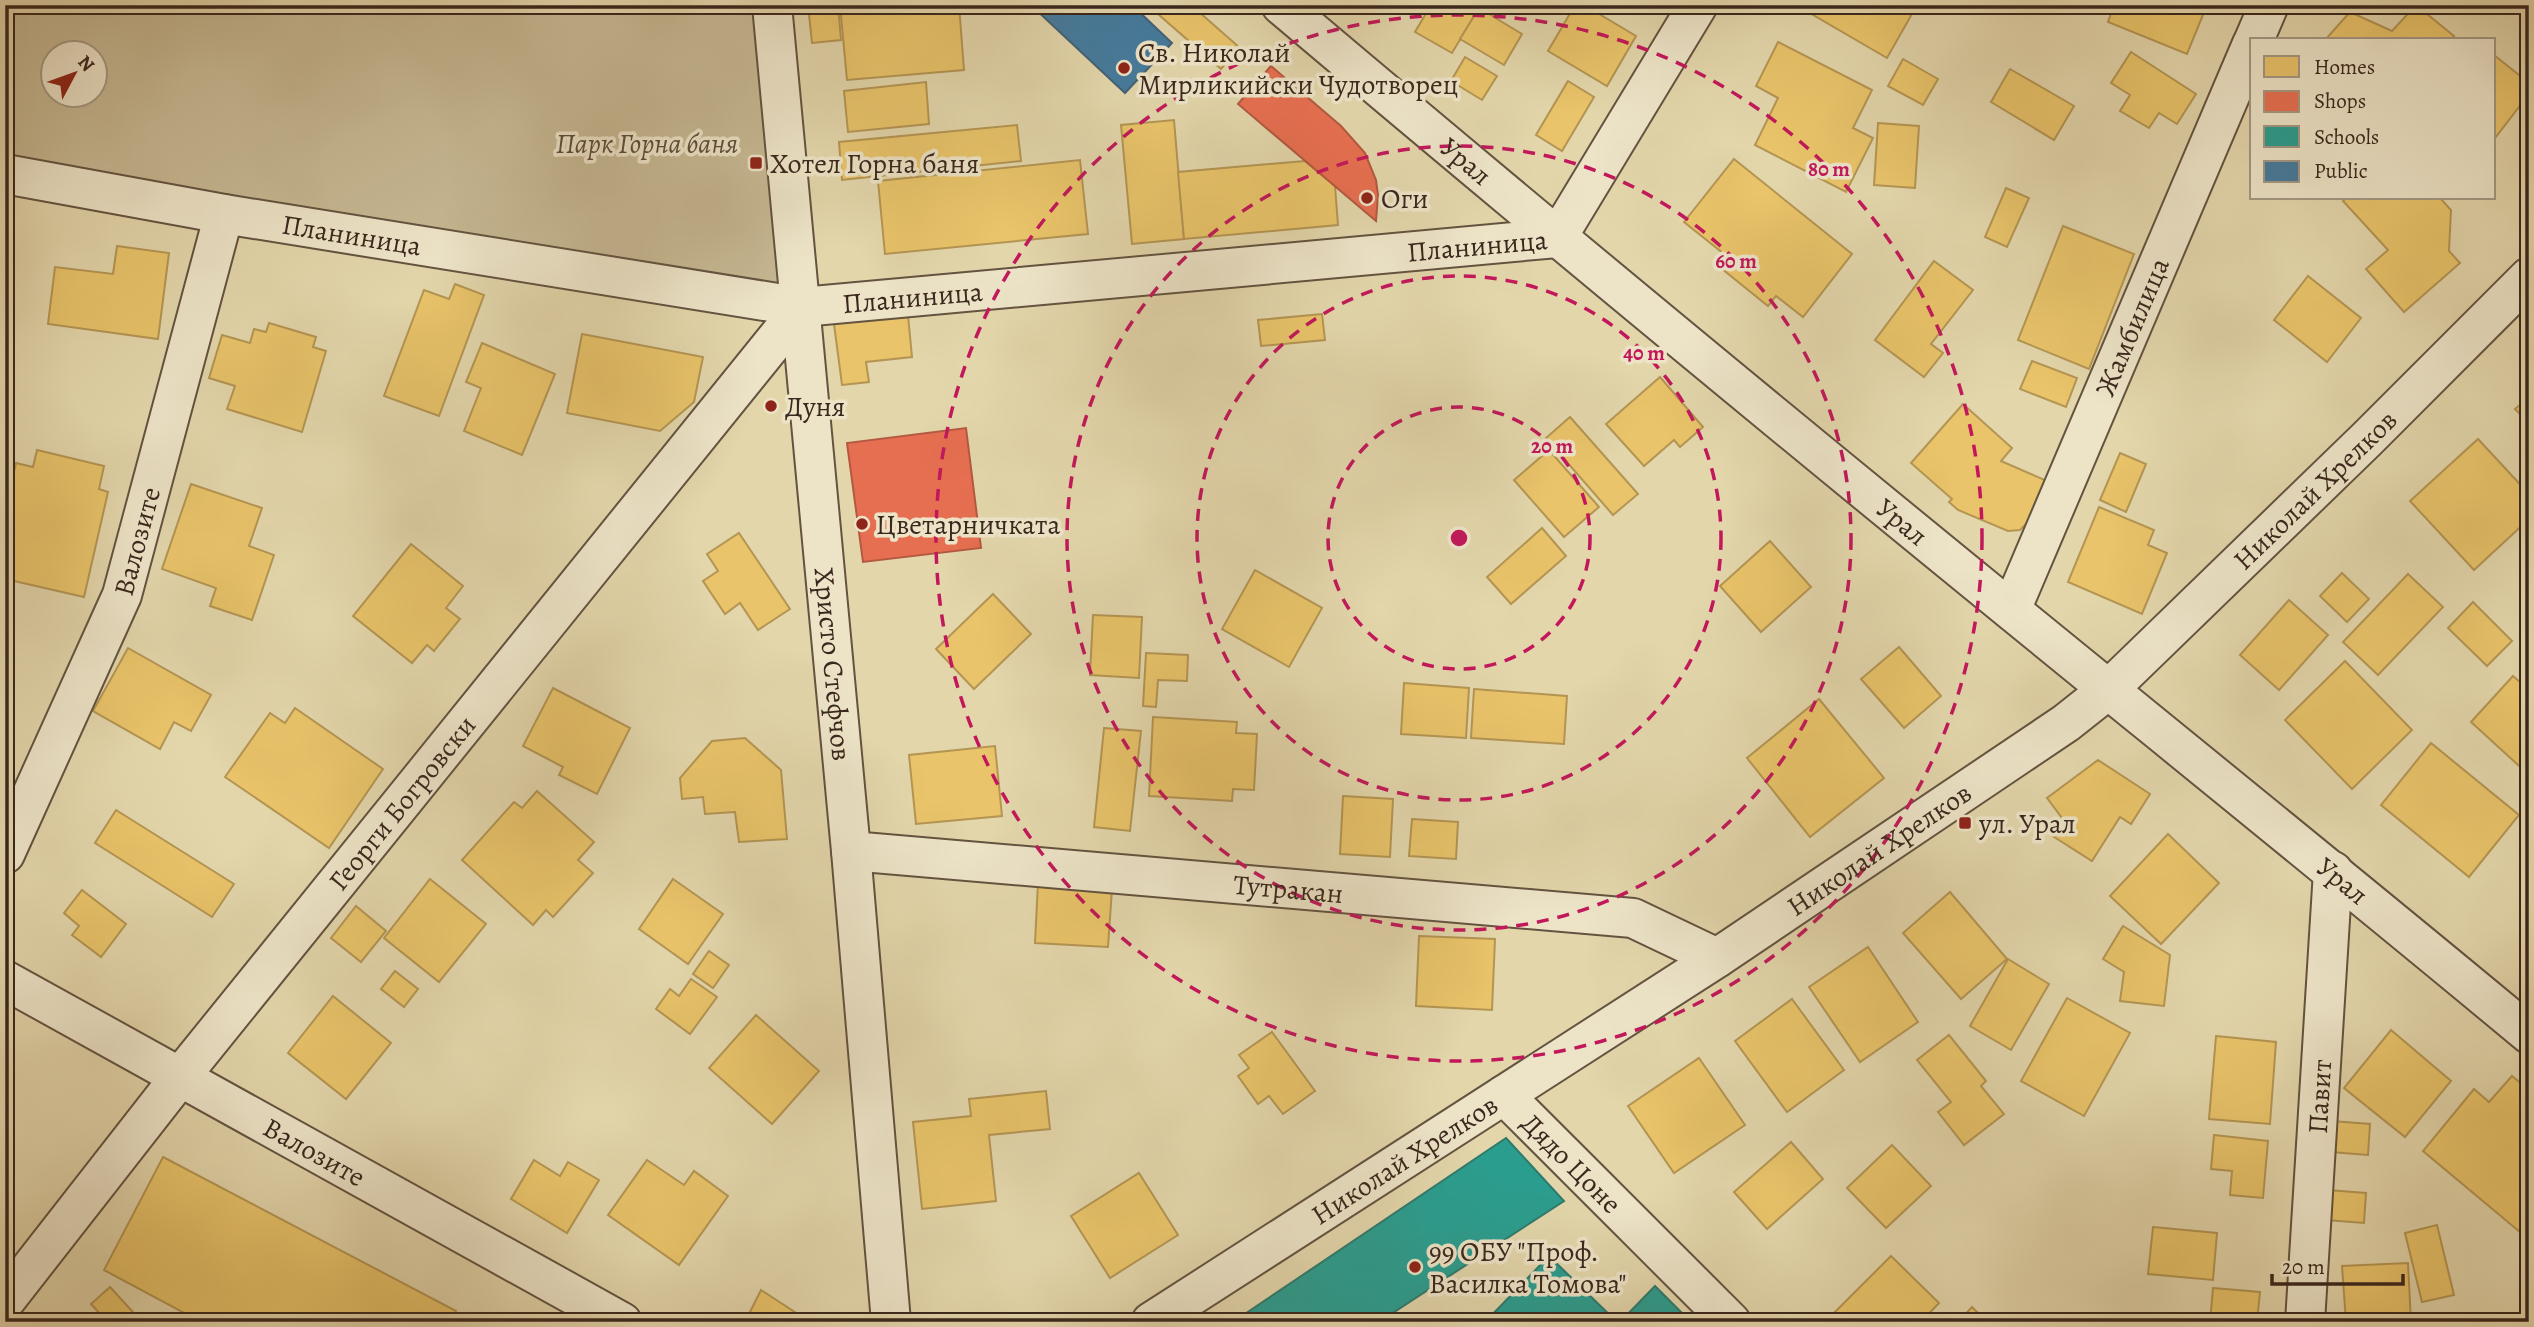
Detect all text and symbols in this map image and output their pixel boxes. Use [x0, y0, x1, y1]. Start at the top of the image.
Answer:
place label: Св. Николай Мирликийски Чудотворец [1138, 34, 1458, 104]
north arrow [38, 38, 108, 108]
legend [2250, 38, 2496, 200]
text: N [72, 50, 101, 77]
text: Homes [2314, 53, 2375, 81]
marker: Св. Николай Мирликийски Чудотворец [1116, 60, 1132, 76]
text: Shops [2314, 87, 2366, 115]
text: Schools [2314, 123, 2379, 151]
park label: Парк Горна баня [556, 125, 738, 163]
street label: Урал [1432, 129, 1499, 194]
place label: Хотел Горна баня [770, 145, 979, 183]
marker: Хотел Горна баня [748, 155, 764, 171]
text: 80 m [1808, 155, 1850, 183]
text: Public [2314, 157, 2368, 185]
place label: Оги [1381, 180, 1428, 218]
marker: Оги [1359, 190, 1375, 206]
street label: Планиница [279, 206, 424, 265]
street label: Планиница [1405, 221, 1549, 272]
text: 60 m [1715, 247, 1757, 275]
street label: Жамбилица [2086, 252, 2179, 402]
street label: Планиница [841, 273, 984, 323]
text: 40 m [1623, 339, 1665, 367]
place label: Дуня [785, 388, 845, 426]
marker: Дуня [763, 398, 779, 414]
street label: Николай Хрелков [2225, 402, 2406, 579]
text: 20 m [1531, 432, 1573, 460]
street label: Валозите [105, 483, 170, 600]
street label: Урал [1868, 490, 1936, 555]
place label: Цветарничката [876, 506, 1060, 544]
marker: Цветарничката [854, 516, 870, 532]
centre of rings [1447, 526, 1471, 550]
street label: Христо Стефчов [805, 566, 860, 763]
street label: Георги Богровски [320, 708, 485, 899]
street label: Николай Хрелков [1780, 774, 1979, 926]
place label: ул. Урал [1978, 805, 2076, 843]
marker: ул. Урал [1957, 815, 1973, 831]
street label: Урал [2308, 848, 2376, 914]
street label: Тутракан [1232, 866, 1345, 913]
street label: Павит [2299, 1058, 2341, 1135]
street label: Николай Хрелков [1304, 1086, 1505, 1234]
street label: Дядо Цоне [1512, 1105, 1630, 1222]
street label: Валозите [256, 1109, 372, 1196]
place label: 99 ОБУ "Проф. Василка Томова" [1429, 1233, 1627, 1303]
scale bar [2272, 1243, 2403, 1287]
text: 20 m [2282, 1253, 2325, 1281]
marker: 99 ОБУ "Проф. Василка Томова" [1407, 1259, 1423, 1275]

